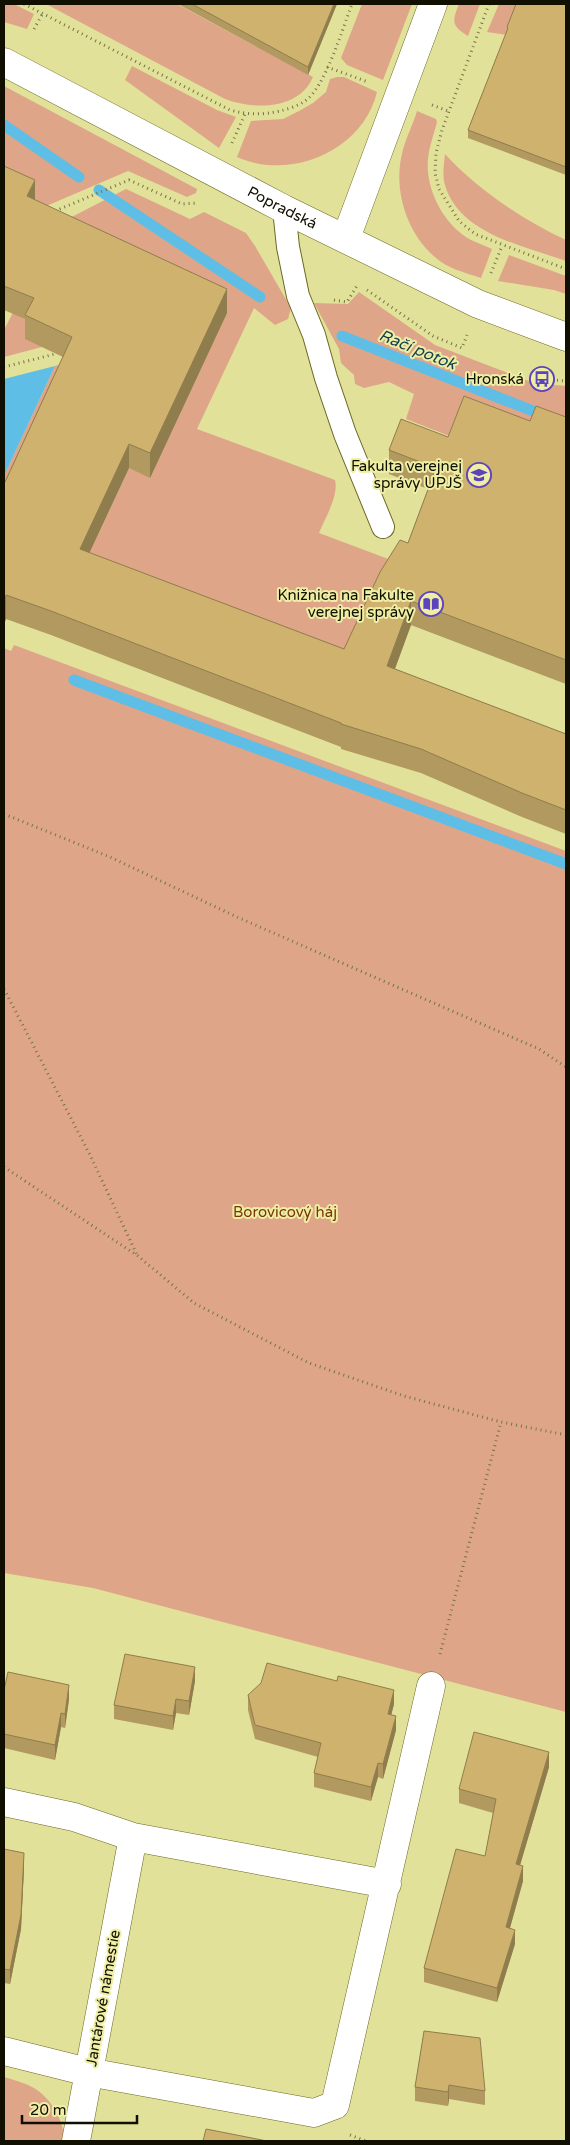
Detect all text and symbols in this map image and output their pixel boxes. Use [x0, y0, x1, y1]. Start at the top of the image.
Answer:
street label: Popradská [244, 182, 320, 233]
water label: Račí potok [376, 325, 460, 375]
bus stop icon: Hronská [529, 366, 555, 392]
place label: Hronská [465, 370, 524, 388]
place label: Fakulta verejnej správy UPJŠ [351, 457, 462, 492]
school or university icon: Fakulta verejnej správy UPJŠ [466, 462, 492, 488]
place label: Knižnica na Fakulte verejnej správy [277, 586, 414, 621]
library icon: Knižnica na Fakulte verejnej správy [418, 591, 444, 617]
park label: Borovicový háj [233, 1203, 337, 1221]
street label: Jantárové námestie [82, 1928, 124, 2068]
scale bar [22, 2092, 138, 2124]
text: 20 m [30, 2101, 67, 2119]

